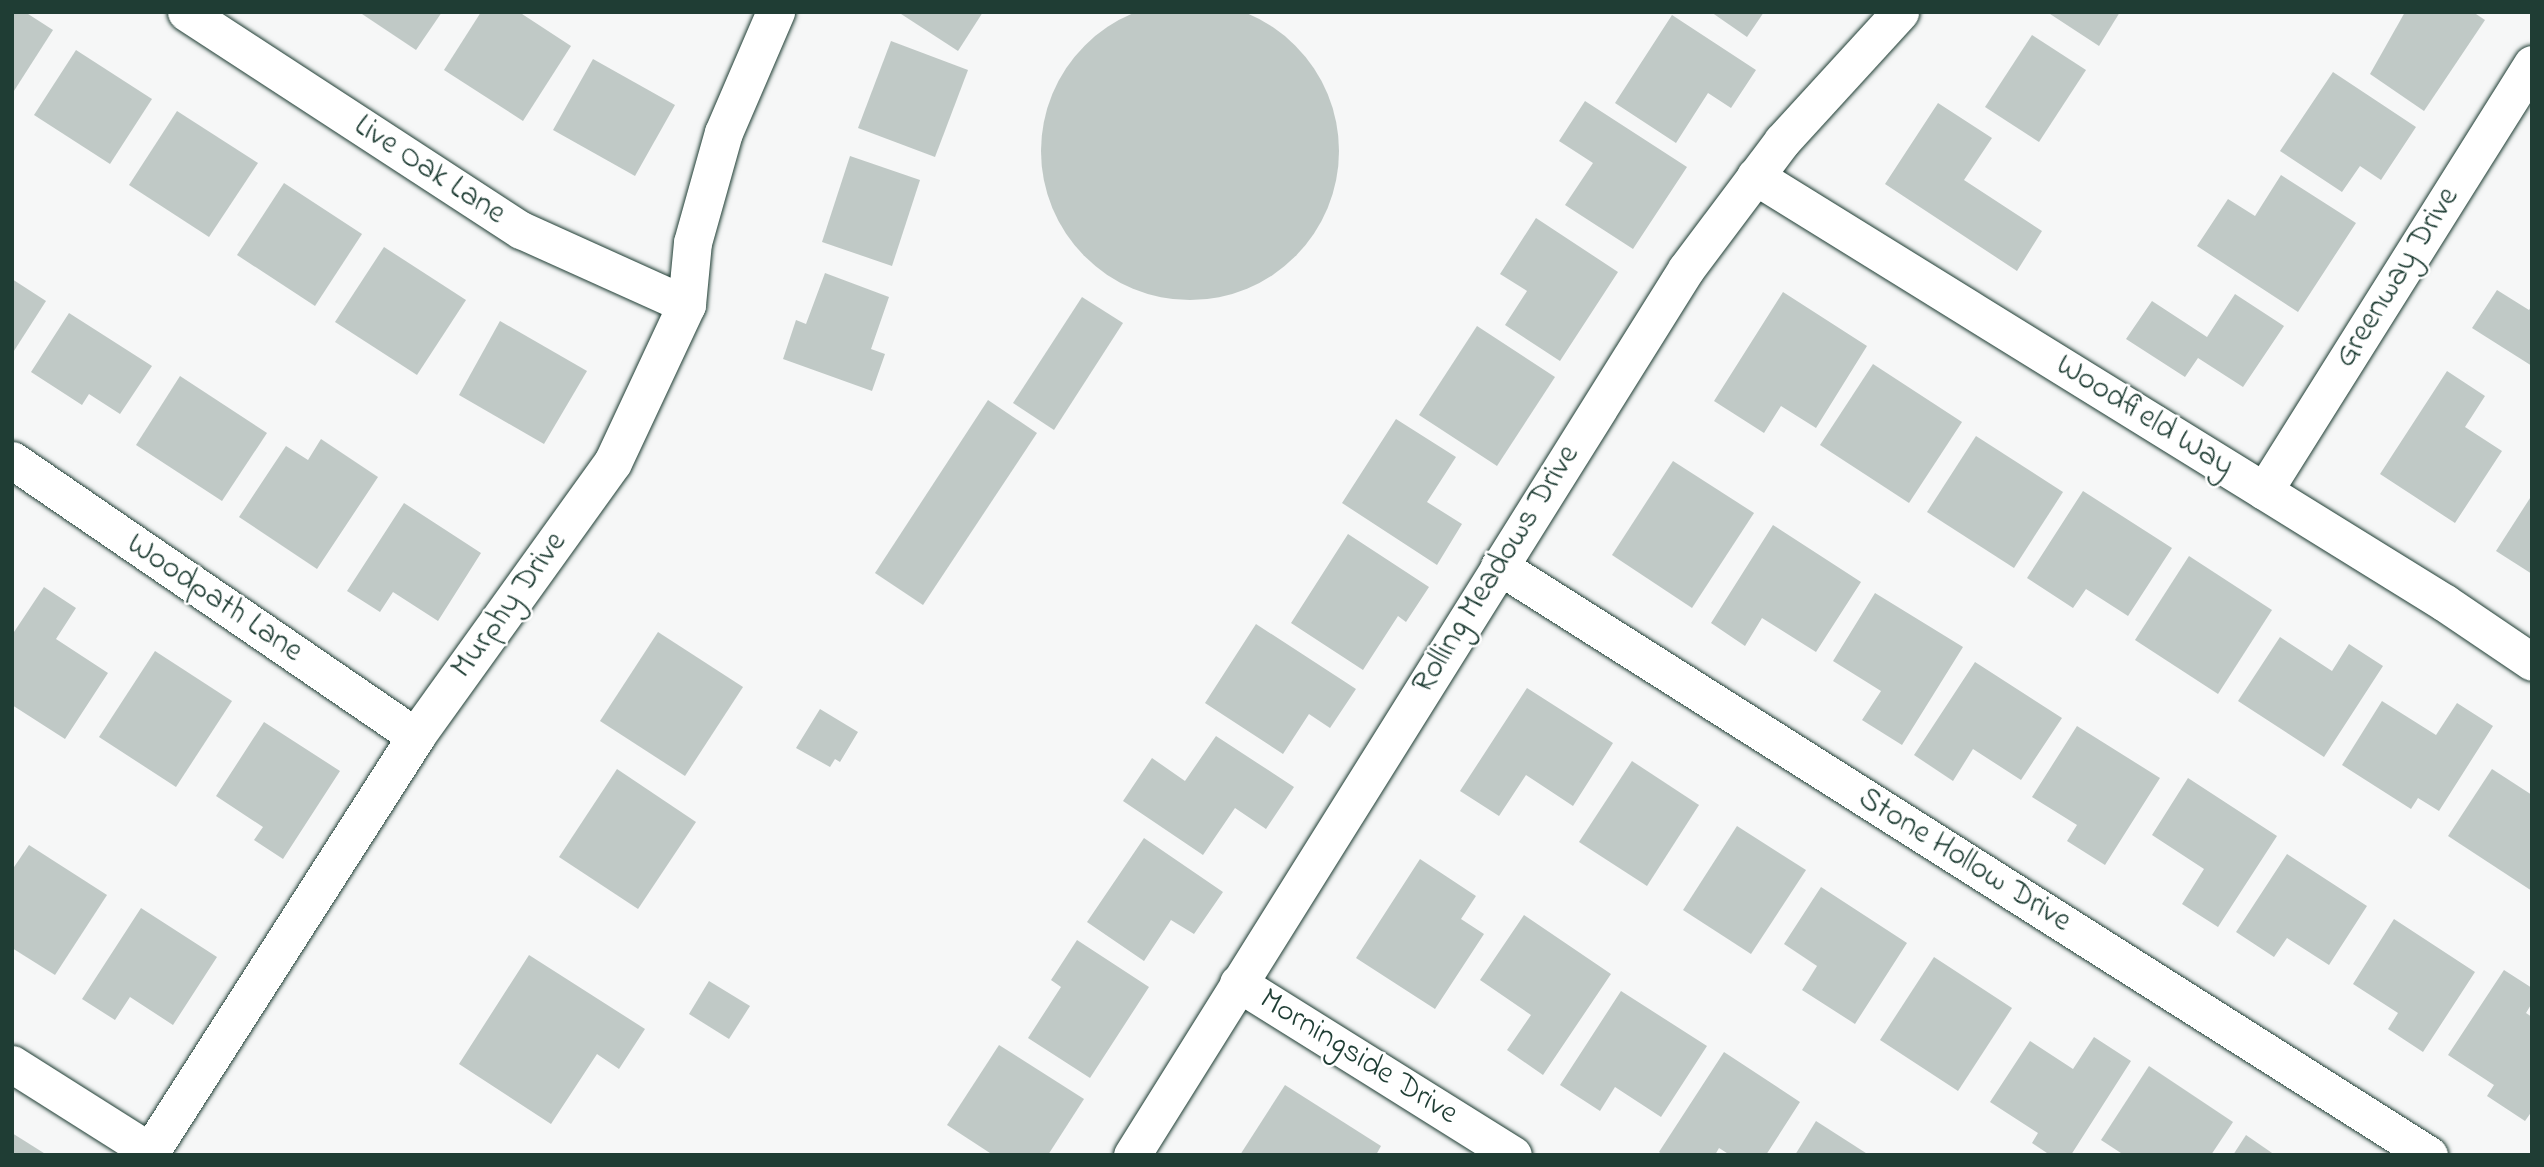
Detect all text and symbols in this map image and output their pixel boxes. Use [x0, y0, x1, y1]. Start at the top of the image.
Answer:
street label: Live Oak Lane [346, 108, 512, 234]
street label: Greenway Drive [2327, 181, 2469, 375]
street label: Woodfield Way [2048, 347, 2240, 487]
street label: Rolling Meadows Drive [1405, 439, 1589, 701]
street label: Murphy Drive [444, 525, 576, 687]
street label: Woodpath Lane [119, 526, 309, 672]
street label: Stone Hollow Drive [1851, 780, 2077, 942]
street label: Morningside Drive [1252, 982, 1464, 1134]

